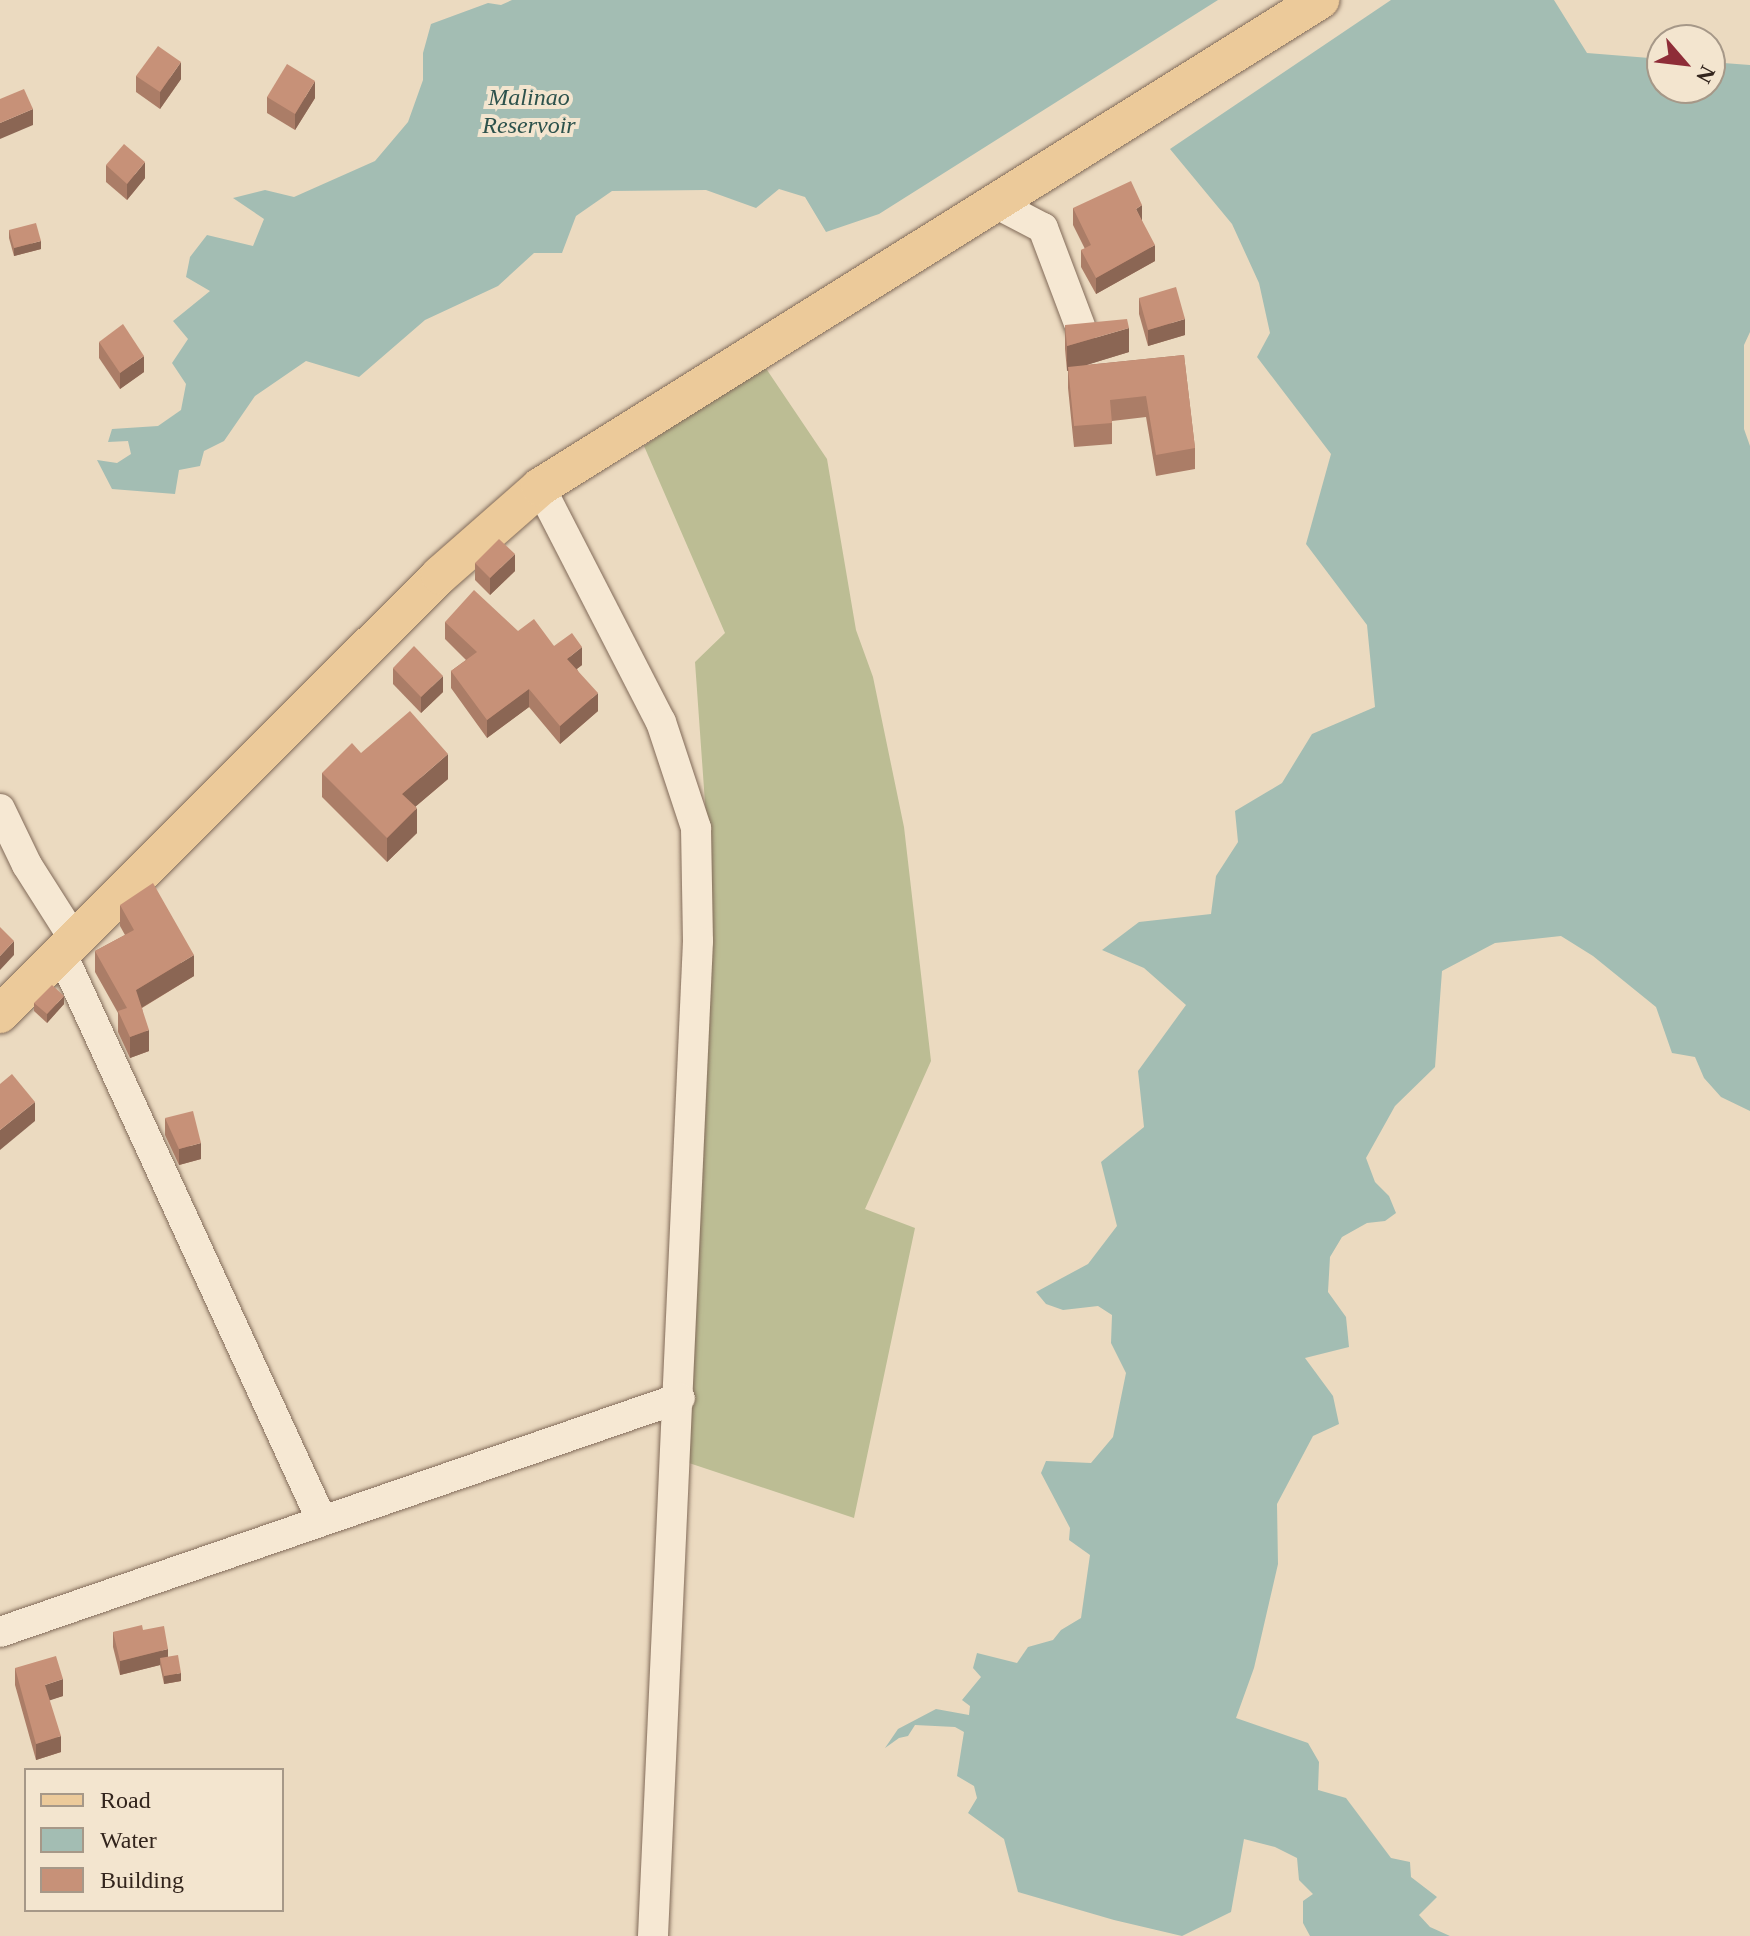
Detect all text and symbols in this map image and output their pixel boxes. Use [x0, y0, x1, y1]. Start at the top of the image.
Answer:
north arrow [1646, 24, 1726, 104]
text: N [1691, 62, 1721, 87]
water label: Malinao Reservoir [482, 84, 576, 140]
legend [24, 1768, 284, 1912]
text: Road [100, 1787, 151, 1813]
text: Water [100, 1827, 157, 1853]
text: Building [100, 1867, 184, 1893]

